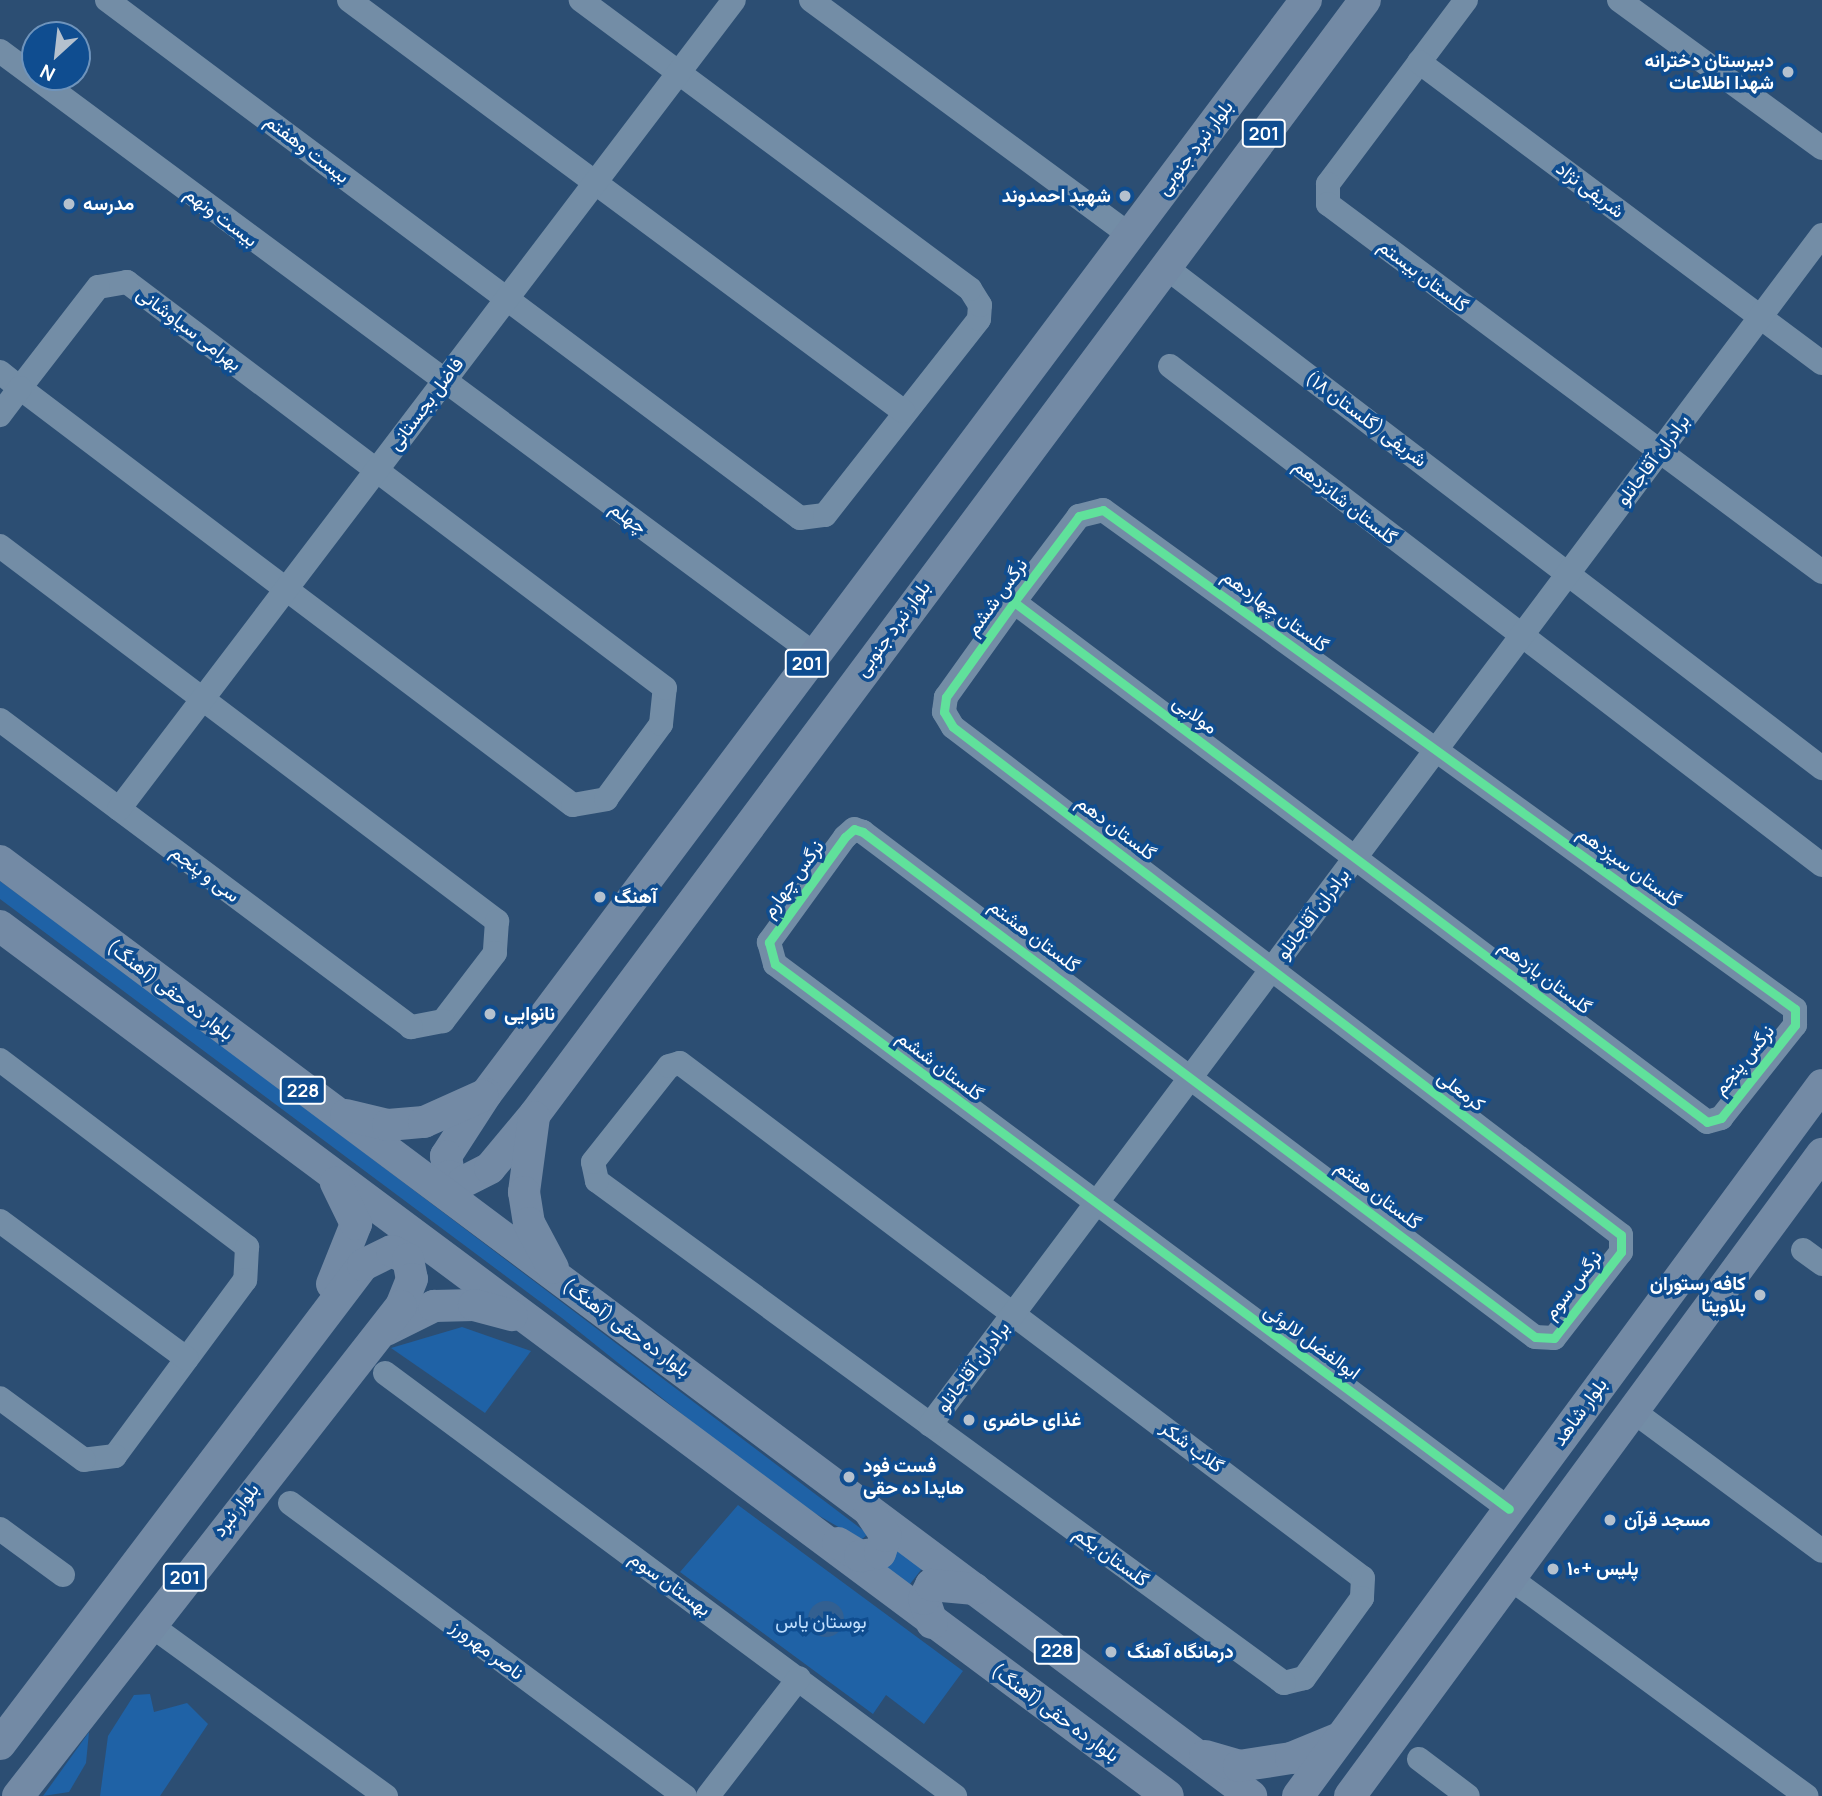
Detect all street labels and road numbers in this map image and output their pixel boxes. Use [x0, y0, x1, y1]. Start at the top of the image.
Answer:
street label: بلوار نبرد جنوبی [1152, 96, 1238, 200]
street label: بیست وهفتم [260, 110, 354, 188]
road number: 201 [1241, 118, 1287, 148]
street label: شریفی نژاد [1551, 157, 1629, 223]
street label: بیست ونهم [180, 182, 262, 252]
street label: گلستان بیستم [1373, 235, 1473, 317]
street label: بهرامی سیاوشانی [132, 282, 246, 376]
street label: فاضل بجستانی [384, 353, 468, 455]
street label: شریفی (گلستان ۱۸) [1301, 366, 1431, 472]
street label: برادران آقاجانلو [1611, 410, 1695, 510]
street label: گلستان شانزدهم [1289, 455, 1401, 549]
street label: چهلم [605, 497, 651, 539]
street label: نرگس ششم [961, 554, 1033, 640]
street label: گلستان چهاردهم [1217, 565, 1333, 657]
street label: بلوار نبرد جنوبی [851, 577, 935, 681]
road number: 201 [784, 648, 830, 678]
street label: مولایی [1168, 691, 1222, 739]
street label: گلستان دهم [1072, 791, 1160, 865]
street label: گلستان سیزدهم [1573, 822, 1685, 912]
street label: نرگس چهارم [757, 836, 829, 922]
street label: سی و پنجم [166, 841, 244, 907]
street label: برادران آقاجانلو [1271, 864, 1355, 964]
street label: گلستان هشتم [984, 895, 1084, 977]
street label: بلوار ده حقی (آهنگ) [102, 935, 238, 1045]
street label: گلستان یازدهم [1494, 935, 1596, 1019]
street label: نرگس پنجم [1709, 1020, 1779, 1100]
street label: گلستان ششم [892, 1026, 988, 1106]
street label: کرمعلی [1433, 1066, 1489, 1116]
road number: 228 [278, 1076, 328, 1105]
street label: گلستان هفتم [1331, 1156, 1425, 1234]
street label: نرگس سوم [1539, 1246, 1607, 1324]
street label: بلوار ده حقی (آهنگ) [557, 1274, 695, 1382]
street label: ابوالفضل لالوئی [1259, 1299, 1365, 1385]
street label: برادران آقاجانلو [931, 1317, 1015, 1417]
street label: بلوار شاهد [1548, 1374, 1612, 1450]
street label: گلاب شکر [1156, 1416, 1228, 1478]
street label: بلوار نبرد [208, 1479, 264, 1541]
street label: گلستان یکم [1069, 1522, 1153, 1592]
street label: بهستان سوم [625, 1547, 715, 1621]
road number: 201 [162, 1562, 208, 1592]
street label: ناصر مهرورز [446, 1615, 528, 1685]
road number: 228 [1032, 1636, 1082, 1665]
street label: بلوار ده حقی (آهنگ) [986, 1659, 1124, 1767]

